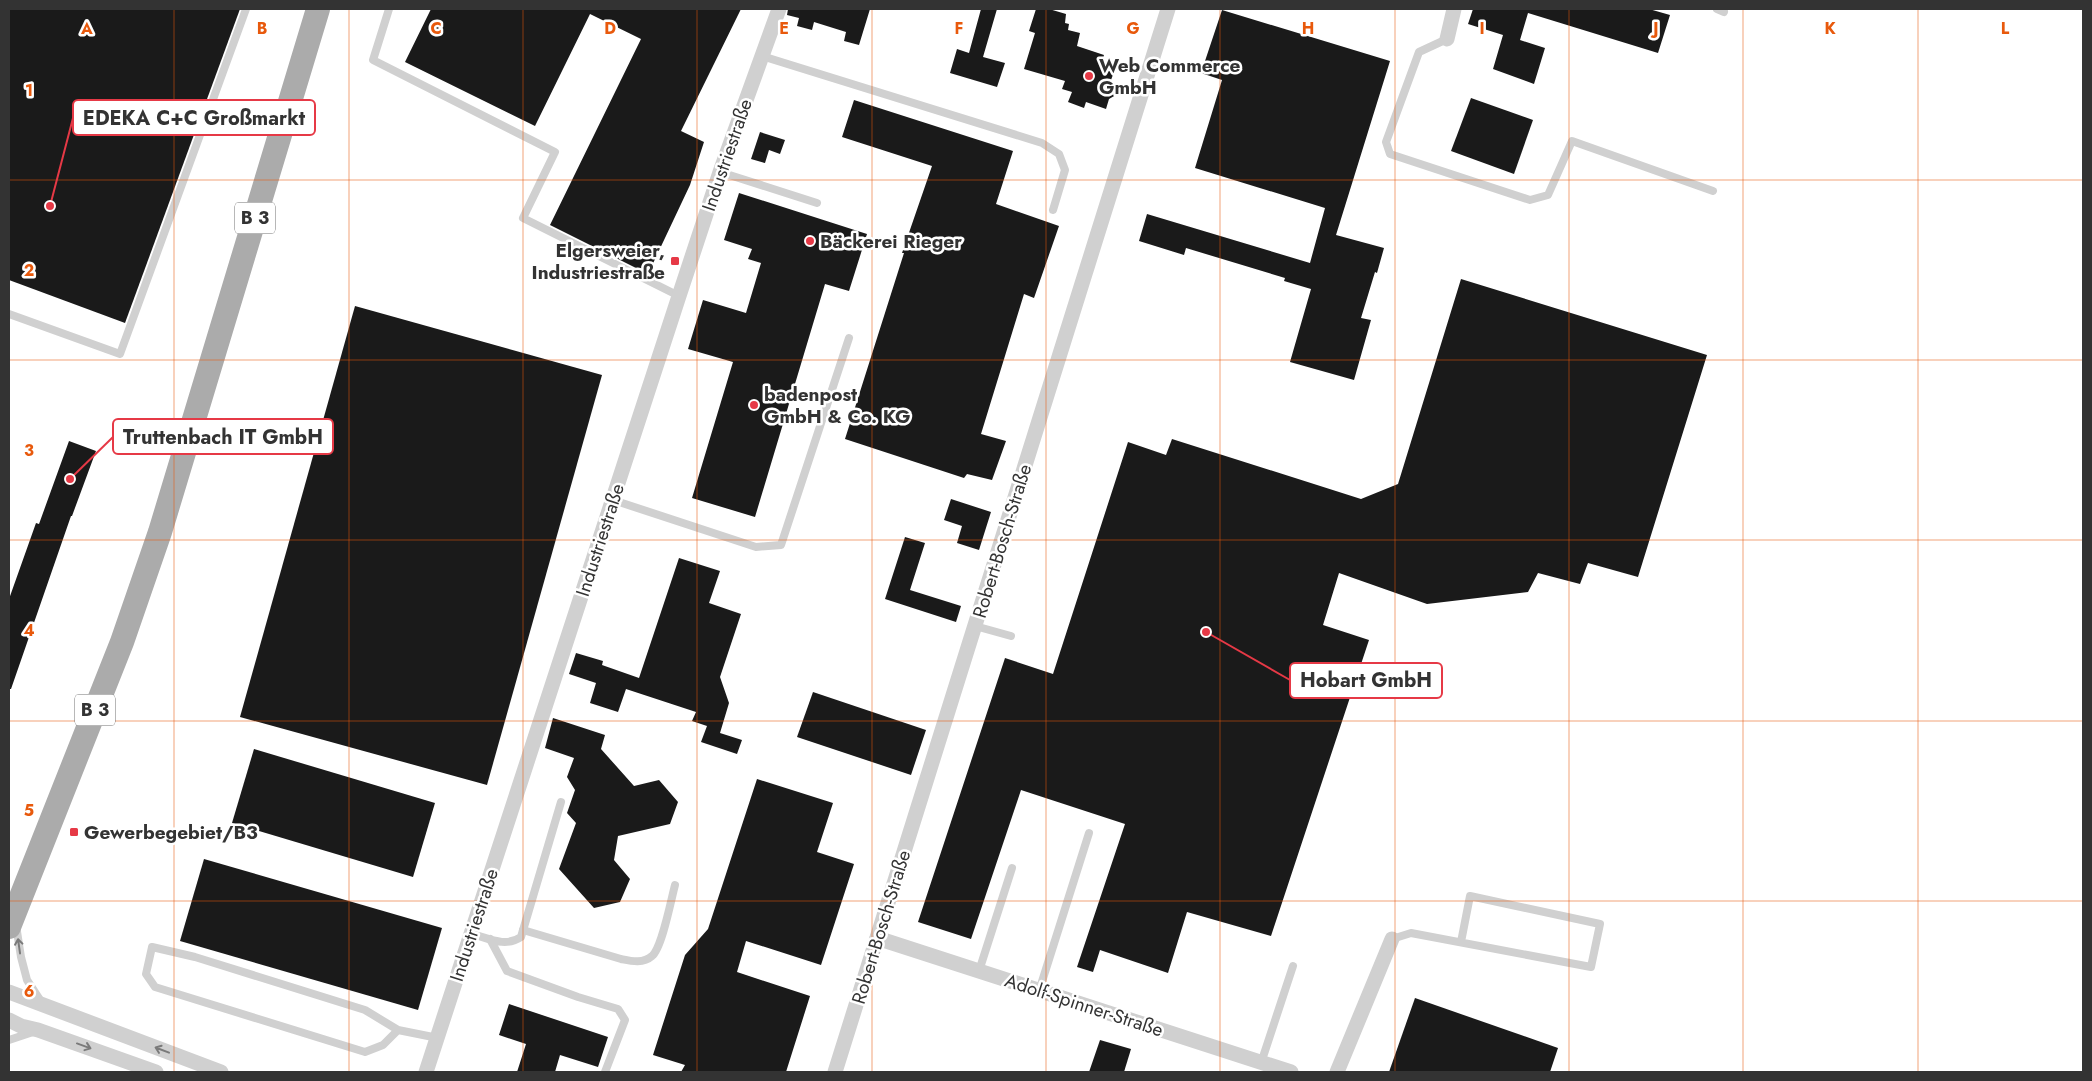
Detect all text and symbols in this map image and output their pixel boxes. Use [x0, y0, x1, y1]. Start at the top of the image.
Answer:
text: A [80, 17, 93, 40]
text: B [257, 17, 267, 40]
text: C [430, 17, 442, 40]
text: D [604, 17, 616, 40]
text: E [779, 17, 789, 40]
text: F [955, 17, 963, 40]
text: G [1126, 17, 1140, 40]
text: H [1302, 17, 1314, 40]
text: I [1479, 17, 1485, 40]
text: J [1650, 17, 1659, 40]
text: K [1824, 17, 1836, 40]
text: L [2001, 17, 2010, 40]
place label: Web Commerce GmbH [1099, 52, 1241, 101]
marker: Web Commerce GmbH [1083, 70, 1095, 82]
text: 1 [25, 79, 33, 102]
street label: Industriestraße [695, 95, 759, 215]
callout: EDEKA C+C Großmarkt [73, 100, 315, 135]
text: EDEKA C+C Großmarkt [83, 104, 306, 133]
road number: B 3 [235, 202, 275, 234]
place label: Bäckerei Rieger [820, 228, 962, 255]
marker: Bäckerei Rieger [804, 235, 816, 247]
place label: Elgersweier, Industriestraße [532, 237, 665, 286]
marker: Elgersweier, Industriestraße [669, 255, 681, 267]
text: 2 [24, 259, 34, 282]
place label: badenpost GmbH & Co. KG [764, 381, 911, 430]
marker: badenpost GmbH & Co. KG [748, 399, 760, 411]
callout: Truttenbach IT GmbH [113, 419, 333, 454]
text: Truttenbach IT GmbH [123, 423, 323, 452]
text: 3 [24, 439, 34, 462]
street label: Robert-Bosch-Straße [966, 461, 1038, 621]
street label: Industriestraße [569, 480, 631, 600]
text: 4 [23, 619, 35, 642]
callout: Hobart GmbH [1290, 663, 1442, 698]
text: Hobart GmbH [1300, 666, 1432, 695]
road number: B 3 [75, 694, 115, 726]
text: 5 [24, 799, 34, 822]
place label: Gewerbegebiet/B3 [84, 819, 258, 846]
marker: Gewerbegebiet/B3 [68, 826, 80, 838]
street label: Robert-Bosch-Straße [845, 847, 917, 1007]
street label: Industriestraße [443, 865, 505, 985]
one-way arrow [14, 938, 24, 954]
street label: Adolf-Spinner-Straße [1001, 967, 1167, 1043]
text: 6 [24, 980, 34, 1003]
one-way arrow [75, 1042, 91, 1051]
one-way arrow [155, 1045, 170, 1054]

